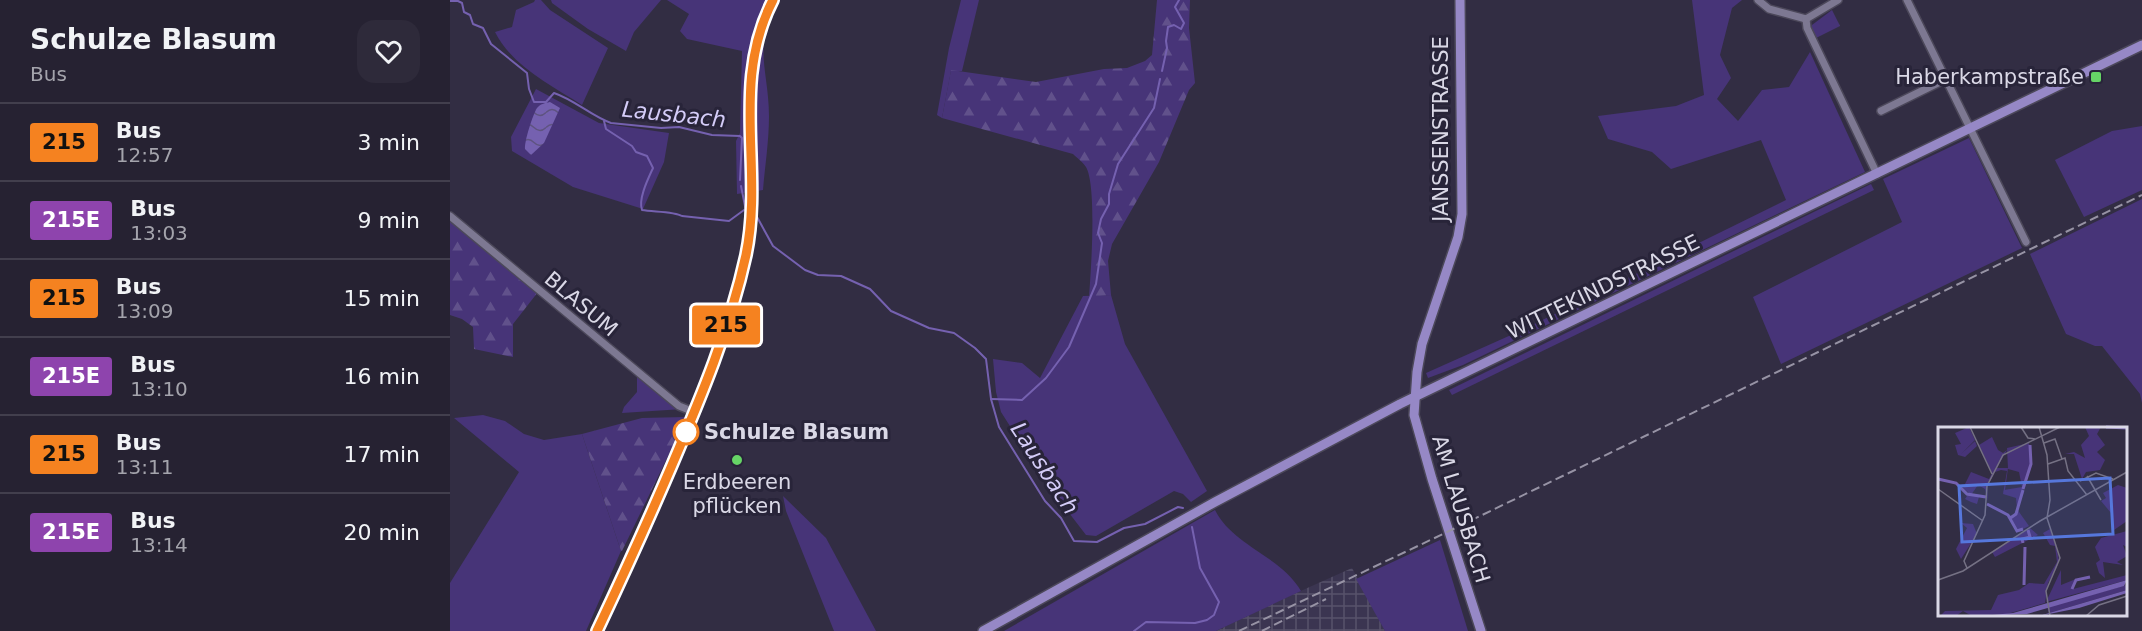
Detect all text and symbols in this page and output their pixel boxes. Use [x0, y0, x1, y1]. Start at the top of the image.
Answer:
button: heart [357, 20, 420, 83]
text: Schulze Blasum [30, 23, 277, 56]
street label: JANSSENSTRASSE [1429, 36, 1453, 224]
text: Bus [30, 62, 67, 86]
place label: Haberkampstraße [1895, 65, 2084, 89]
marker: Haberkampstraße [2089, 70, 2103, 84]
water label: Lausbach [621, 97, 727, 132]
text: Bus [116, 118, 161, 143]
text: 215 [42, 130, 86, 154]
text: 3 min [358, 130, 420, 155]
text: 12:57 [116, 143, 173, 167]
text: Bus [130, 196, 176, 221]
text: 215E [42, 208, 100, 232]
text: 9 min [358, 208, 420, 233]
text: 13:03 [130, 221, 188, 245]
street label: WITTEKINDSTRASSE [1503, 230, 1703, 344]
street label: BLASUM [540, 267, 622, 341]
text: Bus [116, 274, 161, 299]
text: 215 [42, 286, 86, 310]
text: 15 min [344, 286, 420, 311]
text: 13:09 [116, 299, 173, 323]
line badge: 215 [692, 306, 760, 344]
text: 215 [704, 313, 748, 337]
text: Bus [130, 352, 176, 377]
text: 215E [42, 364, 100, 388]
text: 16 min [344, 364, 420, 389]
text: 13:10 [130, 377, 188, 401]
water label: Lausbach [1006, 418, 1084, 519]
marker: Schulze Blasum [673, 419, 699, 445]
place label: Schulze Blasum [704, 420, 889, 444]
inset map [1938, 427, 2127, 616]
text: Bus [116, 430, 161, 455]
street label: AM LAUSBACH [1427, 432, 1495, 586]
text: 215 [42, 442, 86, 466]
text: 17 min [344, 442, 420, 467]
marker: Erdbeeren pflücken [730, 453, 744, 467]
text: 13:11 [116, 455, 173, 479]
place label: Erdbeeren pflücken [683, 470, 791, 518]
text: Bus [130, 508, 176, 533]
text: 215E [42, 520, 100, 544]
text: 20 min [344, 520, 420, 545]
text: 13:14 [130, 533, 188, 557]

